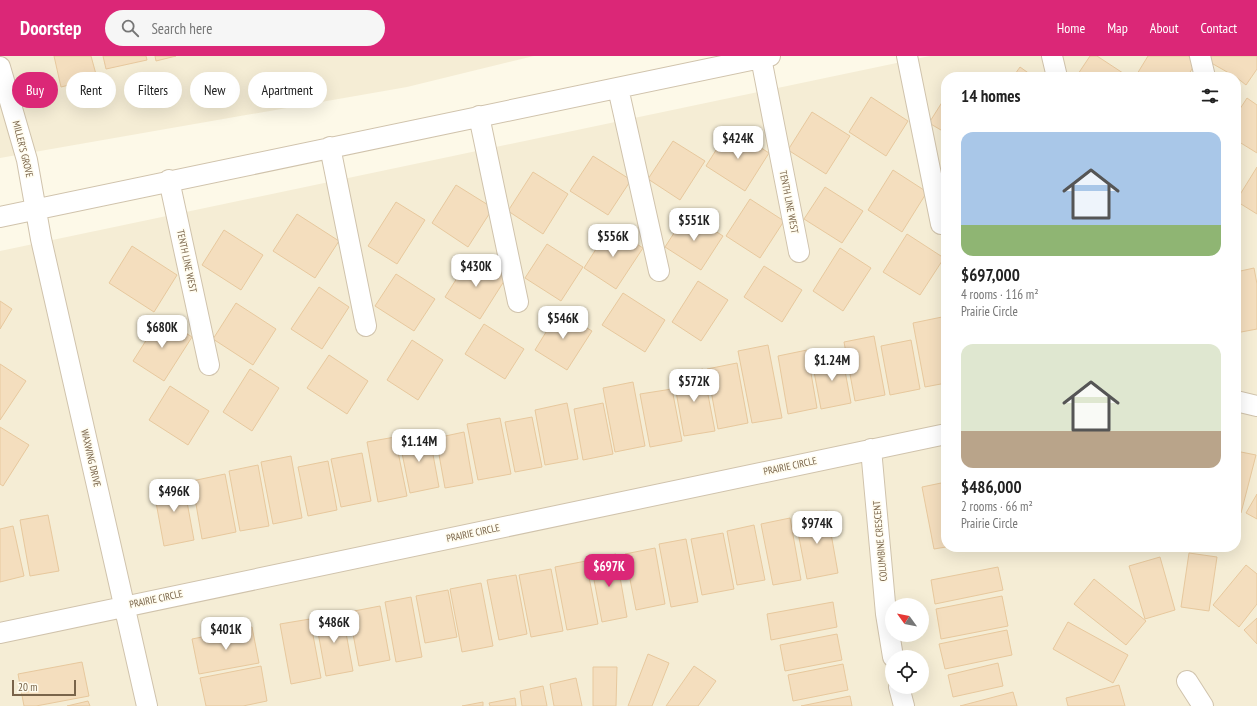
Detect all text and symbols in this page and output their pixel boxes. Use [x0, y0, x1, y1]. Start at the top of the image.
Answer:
search box [105, 10, 385, 46]
text: Doorstep [20, 16, 81, 40]
icon: search [119, 17, 141, 39]
text: Search here [151, 19, 212, 38]
text: Home [1057, 19, 1085, 37]
text: Map [1107, 19, 1128, 37]
text: About [1150, 19, 1179, 37]
text: Contact [1201, 19, 1237, 37]
chip: Buy [12, 72, 58, 108]
chip: Rent [66, 72, 116, 108]
chip: Filters [124, 72, 182, 108]
chip: New [190, 72, 240, 108]
chip: Apartment [248, 72, 327, 108]
text: 14 homes [961, 85, 1020, 107]
icon: filters [1199, 85, 1221, 107]
street label: MILLER'S GROVE [10, 119, 36, 179]
pin: $424K [710, 126, 766, 160]
text: $424K [722, 130, 754, 147]
icon: home [1055, 158, 1127, 230]
street label: TENTH LINE WEST [777, 169, 802, 235]
pin: $551K [666, 208, 722, 242]
text: $551K [678, 212, 710, 229]
pin: $556K [585, 224, 641, 258]
street label: TENTH LINE WEST [174, 228, 200, 294]
text: $556K [597, 228, 629, 245]
pin: $430K [448, 254, 504, 288]
text: $430K [460, 258, 492, 275]
text: $697,000 [961, 264, 1020, 286]
text: 4 rooms · 116 m² [961, 286, 1039, 303]
text: Prairie Circle [961, 303, 1018, 320]
pin: $546K [535, 306, 591, 340]
text: $546K [547, 310, 579, 327]
pin: $680K [134, 315, 190, 349]
text: $680K [146, 319, 178, 336]
pin: $1.24M [799, 348, 865, 382]
text: $1.24M [814, 352, 850, 369]
pin: $572K [666, 369, 722, 403]
icon: home [1055, 370, 1127, 442]
text: $572K [678, 373, 710, 390]
street label: WAXWING DRIVE [78, 428, 104, 488]
pin: $1.14M [386, 429, 452, 463]
text: $1.14M [401, 433, 437, 450]
street label: PRAIRIE CIRCLE [762, 454, 818, 478]
text: $486,000 [961, 476, 1022, 498]
pin: $496K [146, 479, 202, 513]
text: $496K [158, 483, 190, 500]
text: 2 rooms · 66 m² [961, 498, 1033, 515]
street label: COLUMBINE CRESCENT [870, 500, 890, 582]
pin: $974K [789, 511, 845, 545]
text: $974K [801, 515, 833, 532]
text: Prairie Circle [961, 515, 1018, 532]
street label: PRAIRIE CIRCLE [445, 521, 501, 545]
pin: $697K [581, 554, 637, 588]
text: $697K [593, 558, 625, 575]
street label: PRAIRIE CIRCLE [128, 587, 184, 611]
north arrow [885, 598, 929, 642]
map controls [885, 598, 929, 694]
pin: $486K [306, 610, 362, 644]
text: $486K [318, 614, 350, 631]
pin: $401K [198, 617, 254, 651]
text: $401K [210, 621, 242, 638]
button: locate [885, 650, 929, 694]
scale bar [12, 678, 76, 697]
text: 20 m [18, 680, 37, 694]

